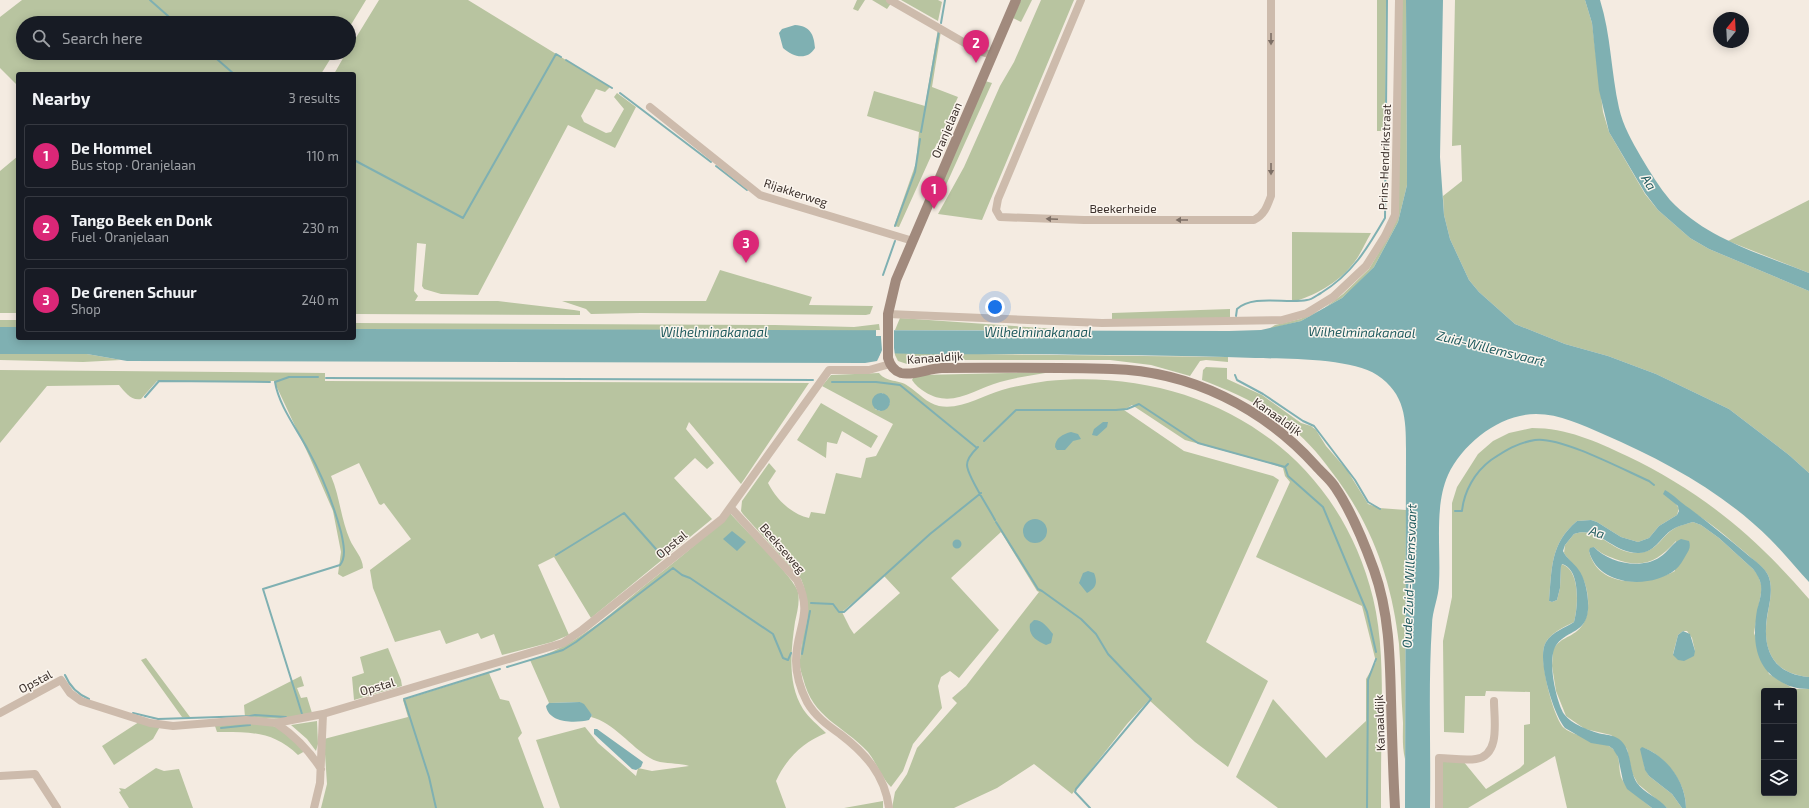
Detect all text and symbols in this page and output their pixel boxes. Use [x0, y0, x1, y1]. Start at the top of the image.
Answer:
north arrow [1713, 12, 1749, 48]
search box [16, 16, 356, 60]
icon: search [30, 27, 52, 49]
text: Search here [62, 29, 143, 47]
pin: 2 [963, 30, 989, 63]
one-way arrow [1268, 33, 1274, 46]
text: Nearby [32, 88, 90, 108]
text: 3 results [289, 90, 340, 106]
street label: Oranjelaan [928, 100, 965, 161]
street label: Prins Hendrikstraat [1375, 103, 1393, 210]
text: De Hommel [71, 139, 152, 157]
text: 1 [43, 148, 49, 164]
text: 110 m [307, 148, 339, 164]
text: Bus stop · Oranjelaan [71, 157, 196, 173]
one-way arrow [1268, 163, 1274, 176]
water label: Aa [1638, 170, 1660, 193]
street label: Rijakkerweg [762, 175, 830, 210]
pin: 1 [921, 176, 947, 209]
street label: Beekerheide [1089, 201, 1157, 215]
text: Tango Beek en Donk [71, 211, 212, 229]
one-way arrow [1046, 215, 1058, 222]
one-way arrow [1175, 217, 1188, 223]
text: 2 [42, 220, 50, 236]
text: 230 m [302, 220, 339, 236]
text: Fuel · Oranjelaan [71, 229, 169, 245]
pin: 3 [733, 230, 759, 263]
text: De Grenen Schuur [71, 283, 197, 301]
text: 3 [42, 292, 50, 308]
text: 240 m [302, 292, 339, 308]
your location [985, 297, 1005, 317]
text: Shop [71, 301, 101, 317]
water label: Wilhelminakanaal [1308, 323, 1416, 341]
water label: Wilhelminakanaal [660, 324, 768, 340]
water label: Wilhelminakanaal [984, 324, 1092, 340]
water label: Zuid-Willemsvaart [1435, 327, 1547, 369]
street label: Kanaaldijk [906, 348, 964, 367]
street label: Kanaaldijk [1250, 394, 1305, 439]
water label: Oude Zuid-Willemsvaart [1398, 504, 1420, 648]
street label: Beekseweg [757, 520, 809, 576]
water label: Aa [1586, 522, 1607, 542]
street label: Opstal [653, 527, 690, 561]
street label: Opstal [16, 666, 54, 696]
street label: Opstal [358, 674, 397, 698]
map controls [1761, 688, 1797, 796]
button: + [1761, 688, 1797, 724]
street label: Kanaaldijk [1371, 695, 1388, 751]
button: − [1761, 724, 1797, 760]
button: layers [1761, 760, 1797, 796]

